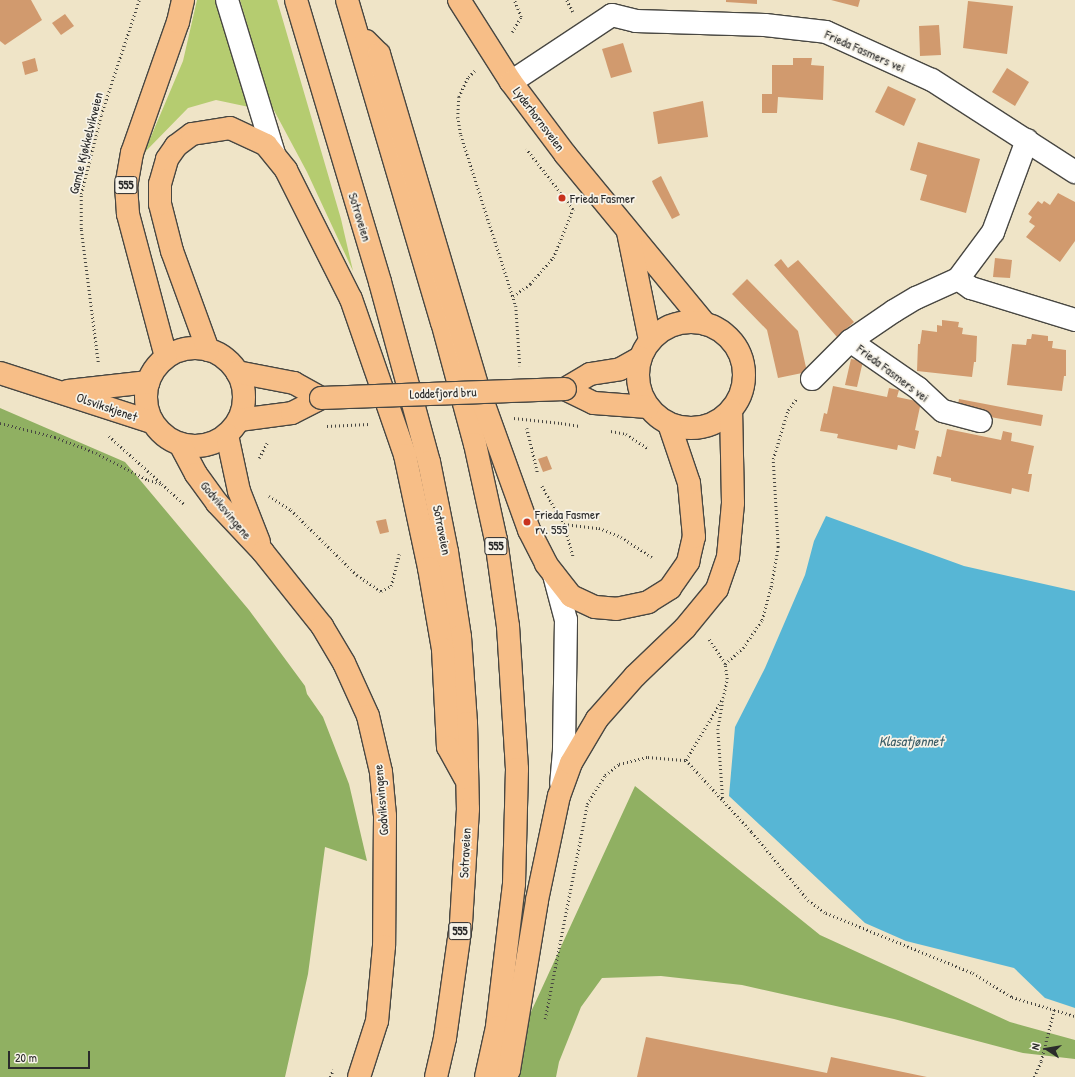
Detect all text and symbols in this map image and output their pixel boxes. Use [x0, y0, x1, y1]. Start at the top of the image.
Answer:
street label: Frieda Fasmers vei [822, 26, 908, 76]
street label: Lyderhornsveien [510, 84, 568, 154]
street label: Gamle Kjøkkelvikveien [66, 90, 106, 196]
road number: 555 [114, 175, 138, 195]
place label: Frieda Fasmer [570, 190, 635, 206]
street label: Sotraveien [345, 191, 375, 243]
marker: Frieda Fasmer [557, 193, 567, 203]
street label: Frieda Fasmers vei [854, 341, 932, 405]
street label: Loddefjord bru [409, 384, 477, 402]
street label: Olsvikskjenet [75, 389, 139, 425]
street label: Godviksvingene [197, 478, 255, 542]
street label: Sotraveien [430, 504, 454, 556]
place label: Frieda Fasmer rv. 555 [535, 507, 600, 538]
marker: Frieda Fasmer rv. 555 [522, 517, 532, 527]
road number: 555 [484, 536, 508, 556]
water label: Klasatjønnet [879, 733, 943, 749]
street label: Godviksvingene [370, 764, 392, 836]
street label: Sotraveien [456, 828, 474, 878]
road number: 555 [448, 921, 472, 941]
north arrow [1027, 1029, 1067, 1069]
text: N [1028, 1042, 1043, 1051]
scale bar [10, 1043, 92, 1069]
text: 20 m [15, 1049, 37, 1066]

